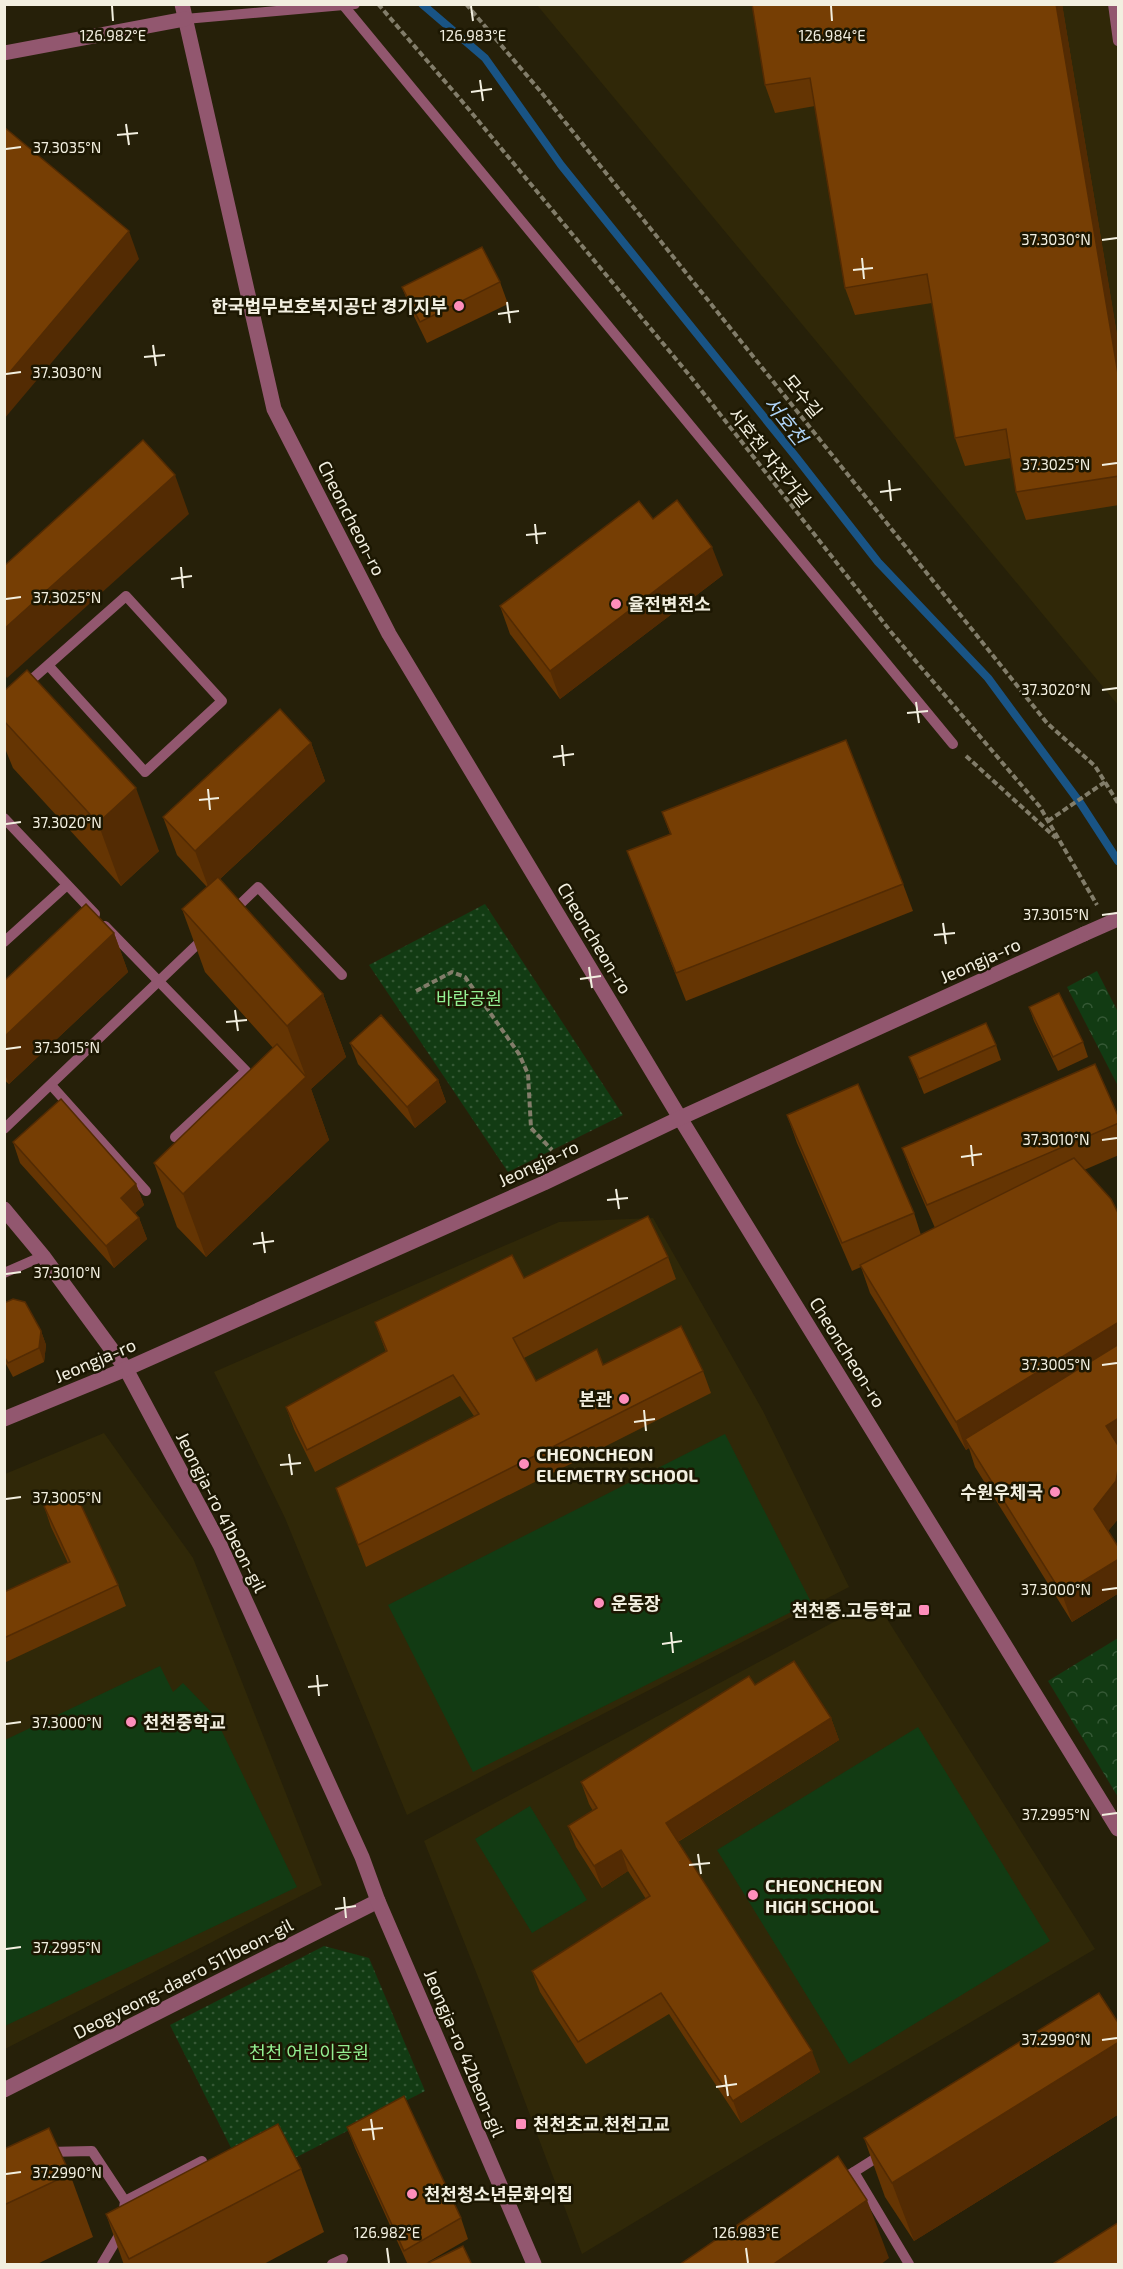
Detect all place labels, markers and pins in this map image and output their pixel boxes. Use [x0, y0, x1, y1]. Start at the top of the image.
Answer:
place label: 한국법무보호복지공단 경기지부 [211, 295, 447, 317]
marker: 한국법무보호복지공단 경기지부 [452, 299, 466, 313]
place label: 율전변전소 [628, 593, 711, 615]
marker: 율전변전소 [609, 597, 623, 611]
place label: 본관 [579, 1388, 612, 1410]
marker: 본관 [617, 1392, 631, 1406]
place label: CHEONCHEON ELEMETRY SCHOOL [536, 1443, 698, 1486]
marker: CHEONCHEON ELEMETRY SCHOOL [517, 1457, 531, 1471]
place label: 수원우체국 [960, 1481, 1043, 1503]
marker: 수원우체국 [1048, 1485, 1062, 1499]
place label: 운동장 [611, 1592, 661, 1614]
marker: 운동장 [592, 1596, 606, 1610]
place label: 천천중.고등학교 [792, 1599, 912, 1621]
marker: 천천중.고등학교 [917, 1603, 931, 1617]
place label: 천천중학교 [143, 1711, 226, 1733]
marker: 천천중학교 [124, 1715, 138, 1729]
place label: CHEONCHEON HIGH SCHOOL [765, 1874, 882, 1917]
marker: CHEONCHEON HIGH SCHOOL [746, 1888, 760, 1902]
place label: 천천초교.천천고교 [533, 2113, 670, 2135]
marker: 천천초교.천천고교 [514, 2117, 528, 2131]
place label: 천천청소년문화의집 [424, 2183, 573, 2205]
marker: 천천청소년문화의집 [405, 2187, 419, 2201]

